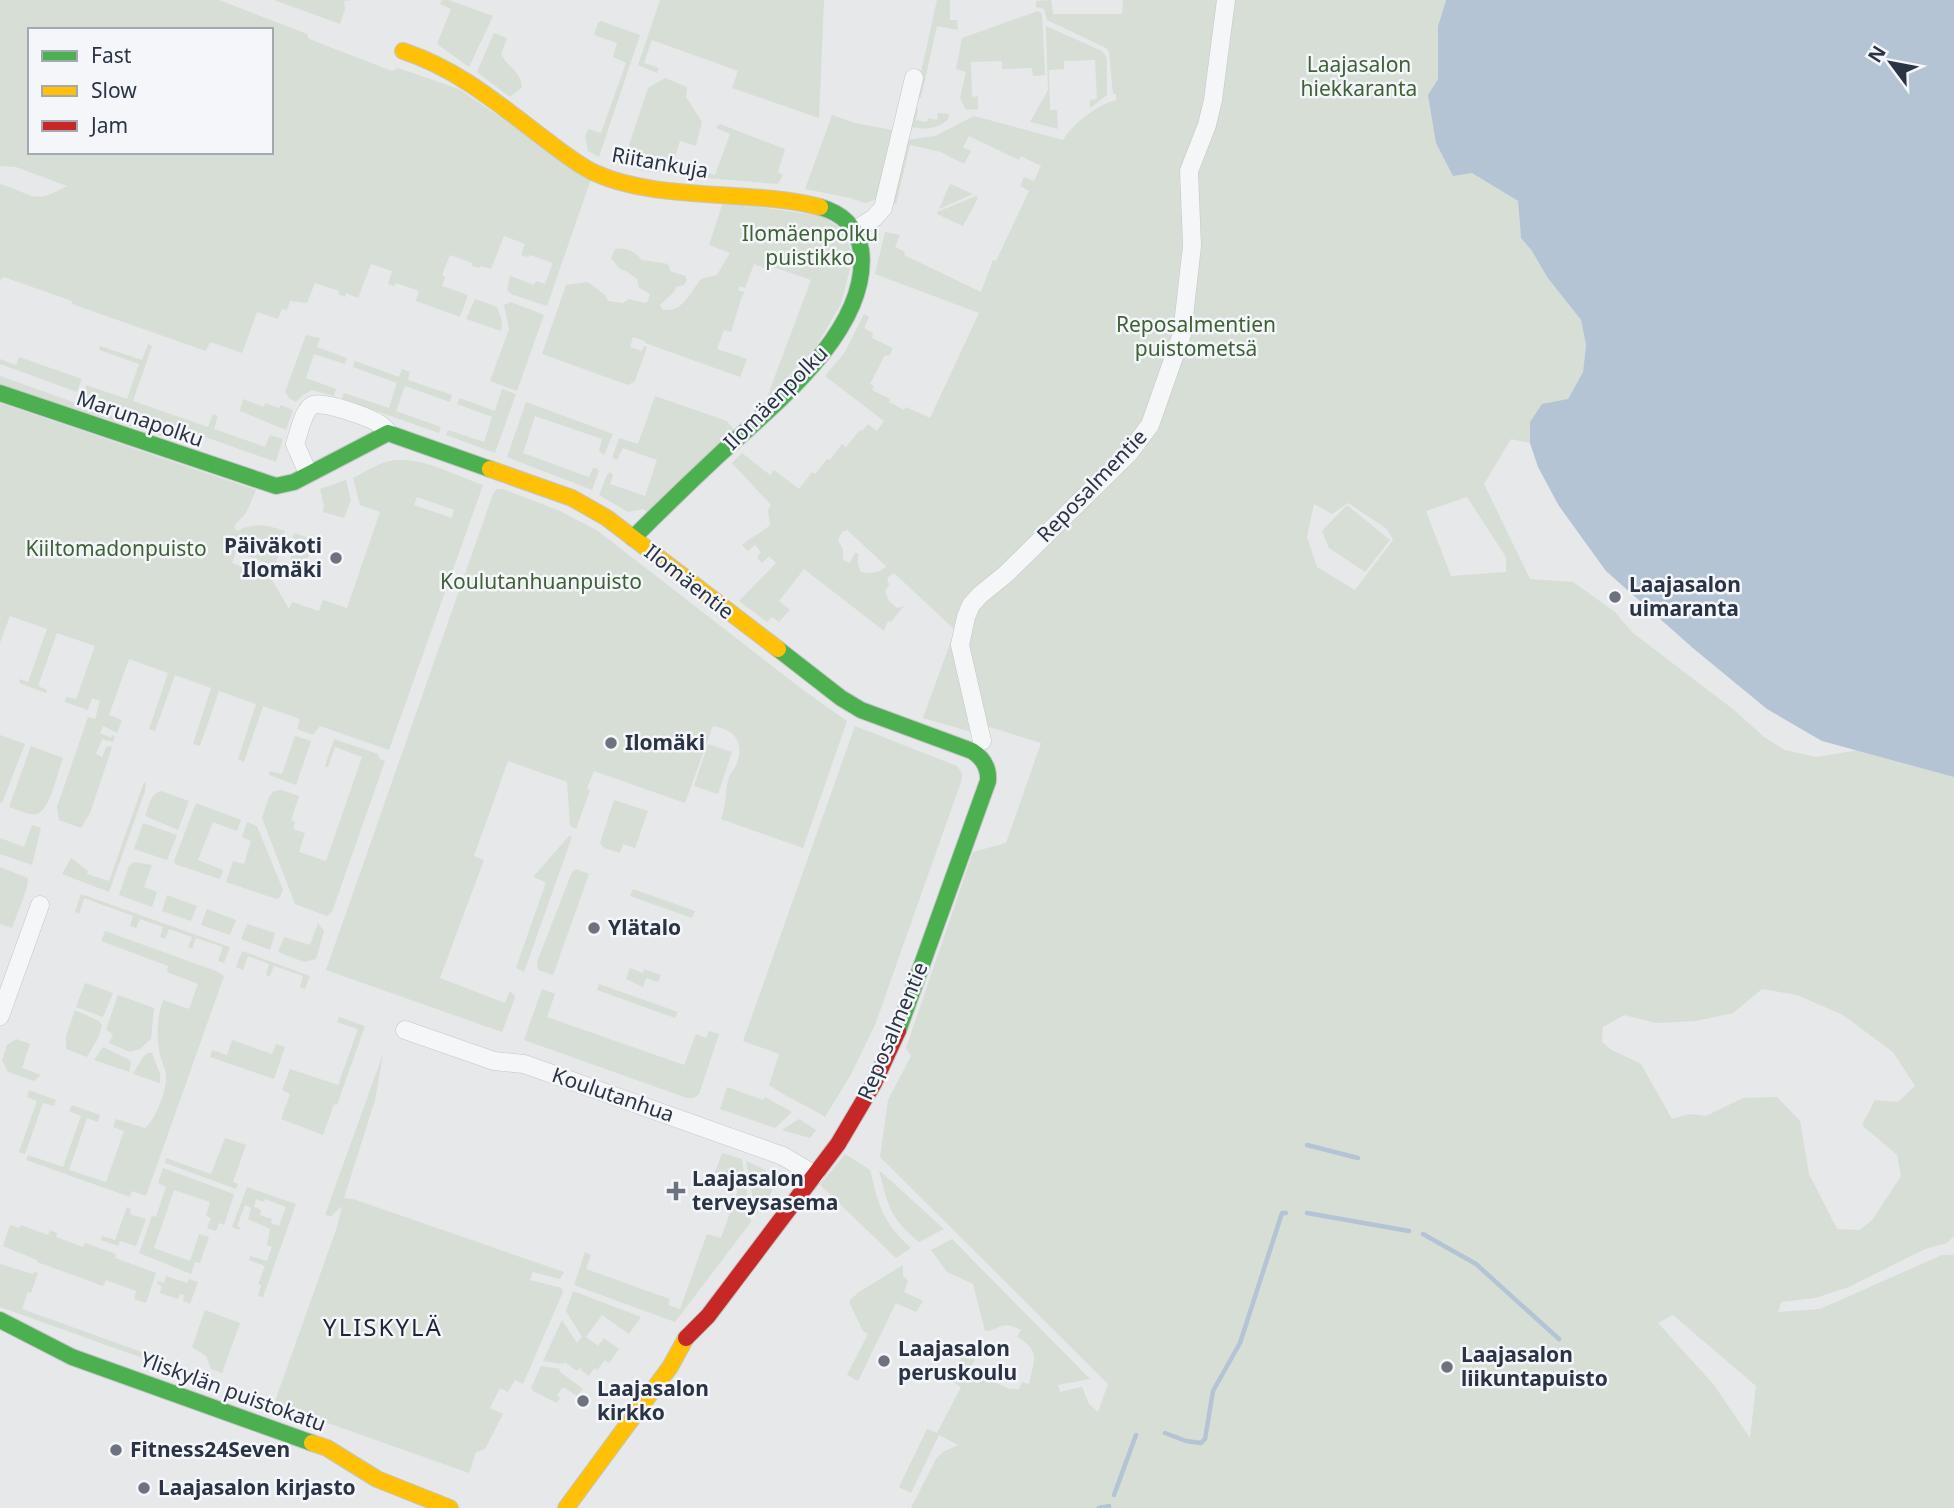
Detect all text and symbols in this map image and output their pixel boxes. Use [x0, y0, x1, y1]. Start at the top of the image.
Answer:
legend [28, 28, 273, 154]
north arrow [1856, 28, 1926, 98]
text: Fast [91, 41, 132, 69]
text: N [1861, 41, 1892, 67]
park label: Laajasalon hiekkaranta [1301, 50, 1417, 102]
text: Slow [91, 76, 137, 104]
text: Jam [89, 111, 128, 139]
street label: Riitankuja [610, 140, 711, 184]
park label: Ilomäenpolku puistikko [742, 219, 878, 271]
park label: Reposalmentien puistometsä [1116, 310, 1276, 362]
street label: Ilomäenpolku [717, 339, 834, 456]
street label: Marunapolku [73, 383, 208, 453]
street label: Reposalmentie [1030, 423, 1152, 548]
place label: Päiväkoti Ilomäki [224, 531, 322, 583]
park label: Kiiltomadonpuisto [25, 534, 207, 562]
street label: Ilomäentie [639, 537, 740, 625]
marker: Päiväkoti Ilomäki [328, 550, 344, 566]
park label: Koulutanhuanpuisto [440, 567, 642, 595]
place label: Laajasalon uimaranta [1629, 570, 1741, 622]
marker: Laajasalon uimaranta [1607, 589, 1623, 605]
place label: Ilomäki [625, 728, 705, 756]
marker: Ilomäki [603, 735, 619, 751]
place label: Ylätalo [608, 913, 681, 941]
marker: Ylätalo [586, 920, 602, 936]
street label: Reposalmentie [850, 957, 934, 1104]
street label: Koulutanhua [549, 1060, 678, 1128]
place label: Laajasalon terveysasema [692, 1164, 838, 1216]
marker: Laajasalon terveysasema [666, 1181, 686, 1201]
district label: YLISKYLÄ [323, 1310, 443, 1343]
place label: Laajasalon peruskoulu [898, 1334, 1017, 1386]
place label: Laajasalon liikuntapuisto [1461, 1340, 1608, 1392]
street label: Yliskylän puistokatu [137, 1344, 330, 1438]
marker: Laajasalon peruskoulu [876, 1353, 892, 1369]
marker: Laajasalon liikuntapuisto [1439, 1359, 1455, 1375]
place label: Laajasalon kirkko [597, 1374, 709, 1426]
marker: Laajasalon kirkko [575, 1393, 591, 1409]
place label: Fitness24Seven [130, 1435, 290, 1463]
marker: Fitness24Seven [108, 1442, 124, 1458]
place label: Laajasalon kirjasto [158, 1473, 356, 1501]
marker: Laajasalon kirjasto [136, 1480, 152, 1496]

